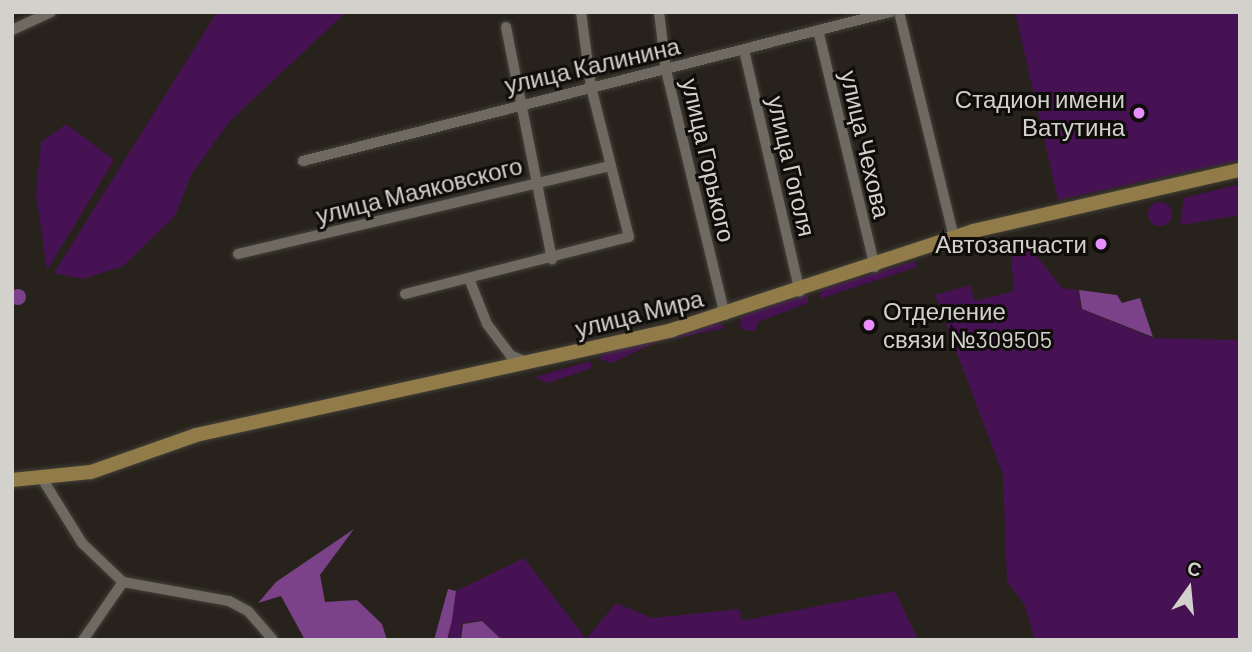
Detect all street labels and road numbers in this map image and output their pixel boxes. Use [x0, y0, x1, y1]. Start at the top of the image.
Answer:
street label: улица Калинина [502, 31, 682, 99]
street label: улица Чехова [835, 67, 897, 221]
street label: улица Горького [676, 75, 742, 245]
street label: улица Гоголя [762, 93, 822, 239]
street label: улица Маяковского [313, 150, 525, 230]
street label: улица Мира [572, 283, 706, 343]

